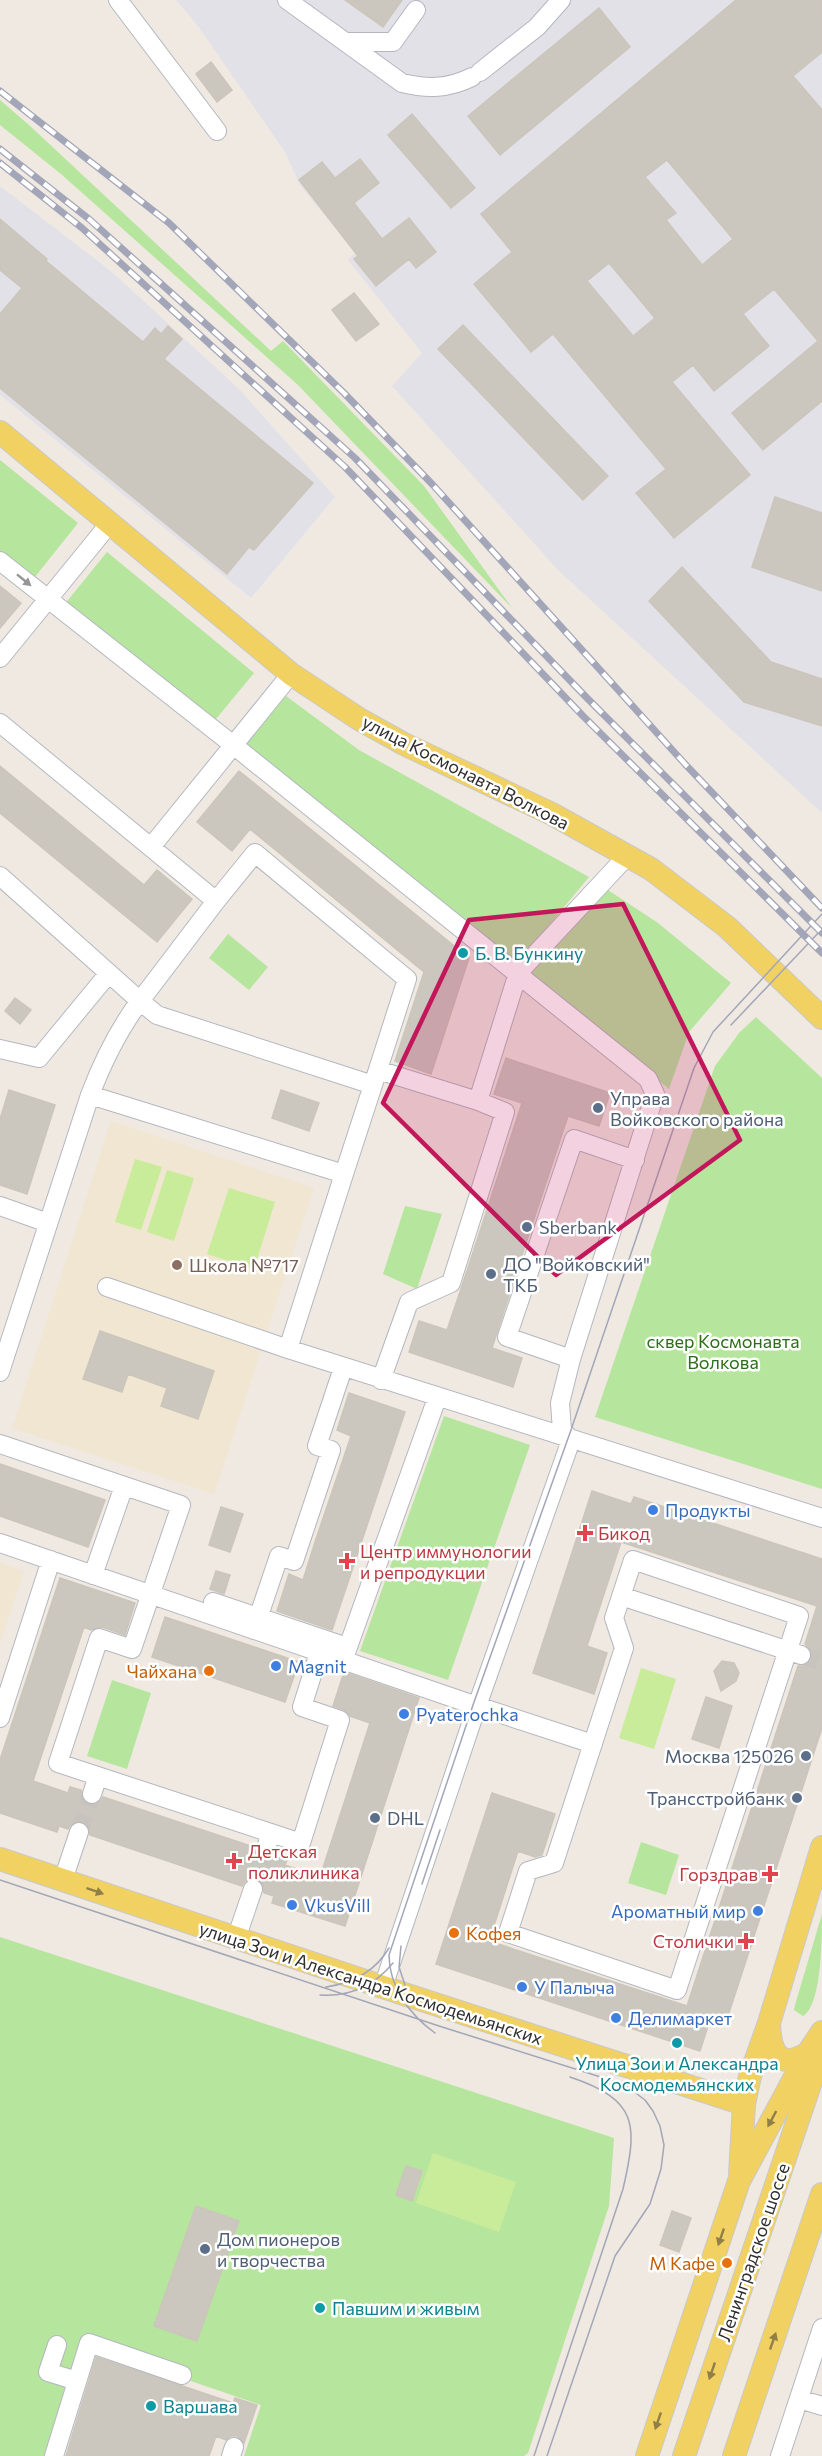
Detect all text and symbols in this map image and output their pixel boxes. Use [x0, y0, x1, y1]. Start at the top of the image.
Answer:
one-way arrow [17, 574, 32, 586]
street label: улица Космонавта Волкова [359, 710, 573, 834]
place label: Б. В. Бункину [475, 942, 583, 964]
marker: Б. В. Бункину [456, 946, 470, 960]
place label: Управа Войковского района [610, 1087, 784, 1130]
marker: Управа Войковского района [591, 1101, 605, 1115]
place label: Sberbank [539, 1216, 617, 1238]
marker: Sberbank [520, 1220, 534, 1234]
place label: ДО "Войковский" ТКБ [503, 1253, 650, 1296]
place label: Школа №717 [189, 1254, 299, 1276]
marker: Школа №717 [170, 1258, 184, 1272]
marker: ДО "Войковский" ТКБ [484, 1267, 498, 1281]
park label: сквер Космонавта Волкова [646, 1330, 800, 1373]
place label: Продукты [665, 1499, 750, 1521]
marker: Продукты [646, 1503, 660, 1517]
place label: Бикод [598, 1522, 650, 1544]
marker: Бикод [576, 1524, 594, 1542]
place label: Центр иммунологии и репродукции [360, 1540, 532, 1583]
marker: Центр иммунологии и репродукции [338, 1552, 356, 1570]
place label: Magnit [288, 1655, 347, 1677]
marker: Magnit [269, 1659, 283, 1673]
place label: Чайхана [127, 1660, 197, 1682]
marker: Чайхана [202, 1664, 216, 1678]
place label: Pyaterochka [416, 1703, 519, 1725]
marker: Pyaterochka [397, 1707, 411, 1721]
place label: Москва 125026 [665, 1745, 794, 1767]
marker: Москва 125026 [799, 1749, 813, 1763]
place label: Трансстройбанк [647, 1787, 785, 1809]
marker: Трансстройбанк [790, 1791, 804, 1805]
place label: DHL [387, 1807, 424, 1829]
marker: DHL [368, 1811, 382, 1825]
place label: Детская поликлиника [248, 1840, 359, 1883]
marker: Детская поликлиника [225, 1852, 243, 1870]
place label: Горздрав [679, 1863, 758, 1885]
marker: Горздрав [763, 1867, 777, 1881]
one-way arrow [86, 1886, 104, 1896]
place label: VkusVill [304, 1894, 370, 1916]
marker: VkusVill [285, 1898, 299, 1912]
place label: Ароматный мир [611, 1900, 746, 1922]
marker: Ароматный мир [751, 1904, 765, 1918]
street label: улица Зои и Александра Космодемьянских [196, 1917, 546, 2049]
place label: Кофея [466, 1922, 521, 1944]
marker: Кофея [447, 1926, 461, 1940]
place label: Столички [653, 1930, 734, 1952]
marker: Столички [739, 1934, 753, 1948]
place label: У Палыча [534, 1976, 615, 1998]
marker: У Палыча [515, 1980, 529, 1994]
place label: Делимаркет [628, 2007, 733, 2029]
marker: Делимаркет [609, 2011, 623, 2025]
marker: Улица Зои и Александра Космодемьянских [670, 2036, 684, 2050]
place label: Улица Зои и Александра Космодемьянских [575, 2052, 779, 2095]
one-way arrow [767, 2111, 777, 2128]
street label: Ленинградское шоссе [712, 2160, 794, 2344]
place label: Дом пионеров и творчества [217, 2228, 340, 2271]
one-way arrow [715, 2228, 725, 2246]
marker: Дом пионеров и творчества [198, 2242, 212, 2256]
place label: М Кафе [649, 2252, 715, 2274]
marker: М Кафе [720, 2256, 734, 2270]
place label: Павшим и живым [332, 2297, 480, 2319]
marker: Павшим и живым [313, 2301, 327, 2315]
one-way arrow [769, 2332, 778, 2350]
one-way arrow [707, 2362, 717, 2380]
place label: Варшава [163, 2395, 238, 2417]
marker: Варшава [144, 2399, 158, 2413]
one-way arrow [653, 2412, 663, 2430]

